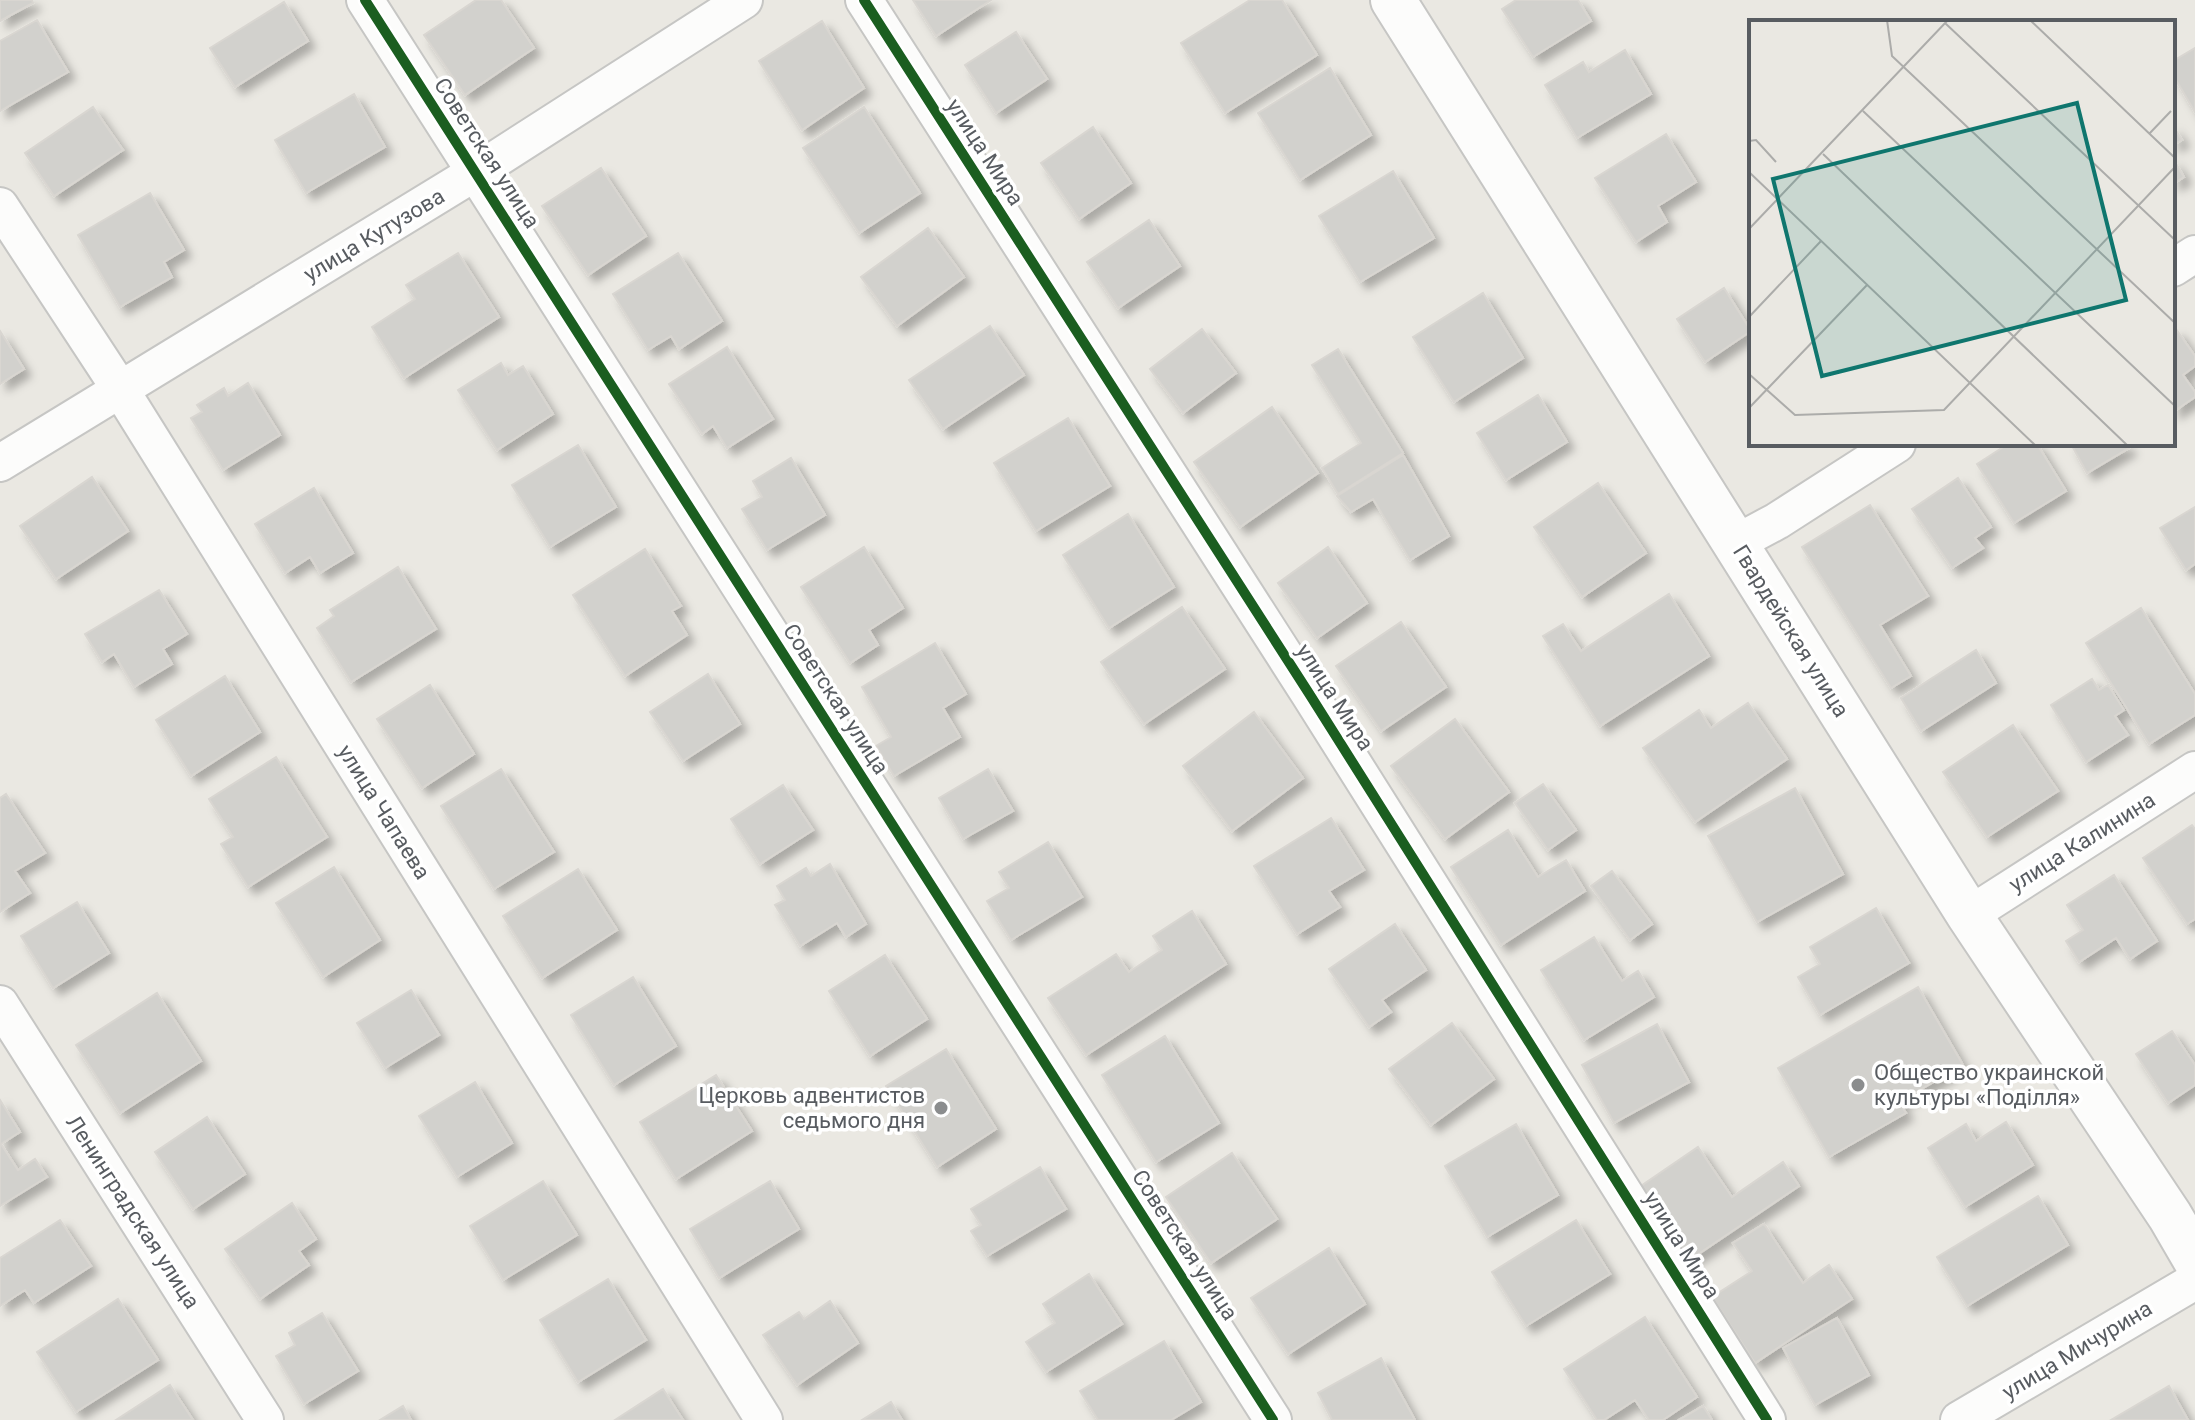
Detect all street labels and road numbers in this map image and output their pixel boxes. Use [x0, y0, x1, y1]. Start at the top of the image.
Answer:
street label: Советская улица [429, 73, 545, 233]
street label: улица Мира [941, 94, 1029, 210]
street label: улица Кутузова [299, 183, 449, 287]
street label: Гвардейская улица [1728, 540, 1854, 722]
street label: Советская улица [778, 619, 894, 779]
street label: улица Мира [1291, 639, 1379, 755]
street label: улица Чапаева [333, 740, 435, 884]
street label: улица Калинина [2004, 787, 2160, 897]
street label: Ленинградская улица [61, 1111, 205, 1313]
street label: Советская улица [1127, 1165, 1243, 1325]
street label: улица Мира [1639, 1187, 1725, 1303]
street label: улица Мичурина [1998, 1296, 2156, 1404]

